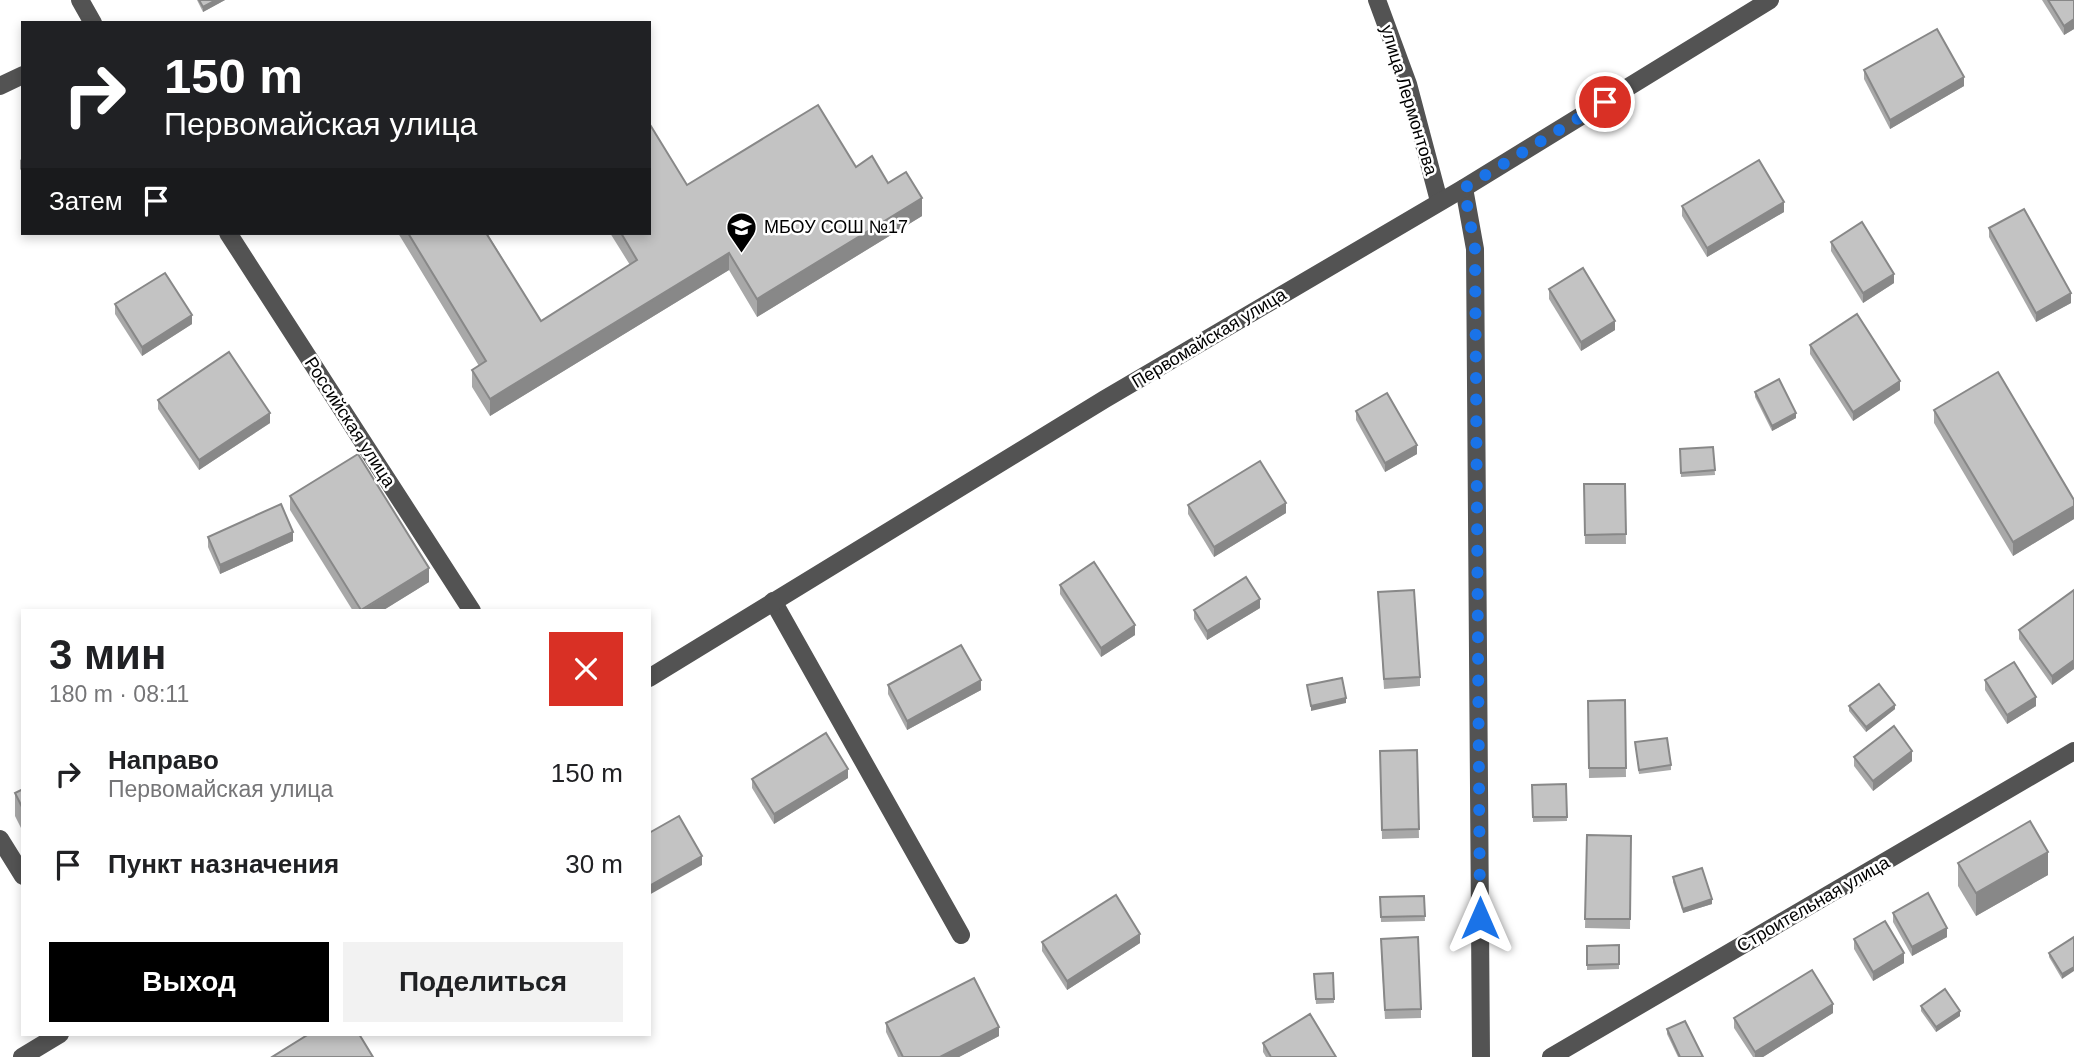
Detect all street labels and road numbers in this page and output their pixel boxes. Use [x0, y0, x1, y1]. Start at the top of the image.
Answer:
street label: улица Лермонтова [1377, 22, 1442, 178]
street label: Первомайская улица [1128, 284, 1291, 392]
street label: Российская улица [301, 353, 400, 492]
street label: Строительная улица [1733, 852, 1894, 956]

